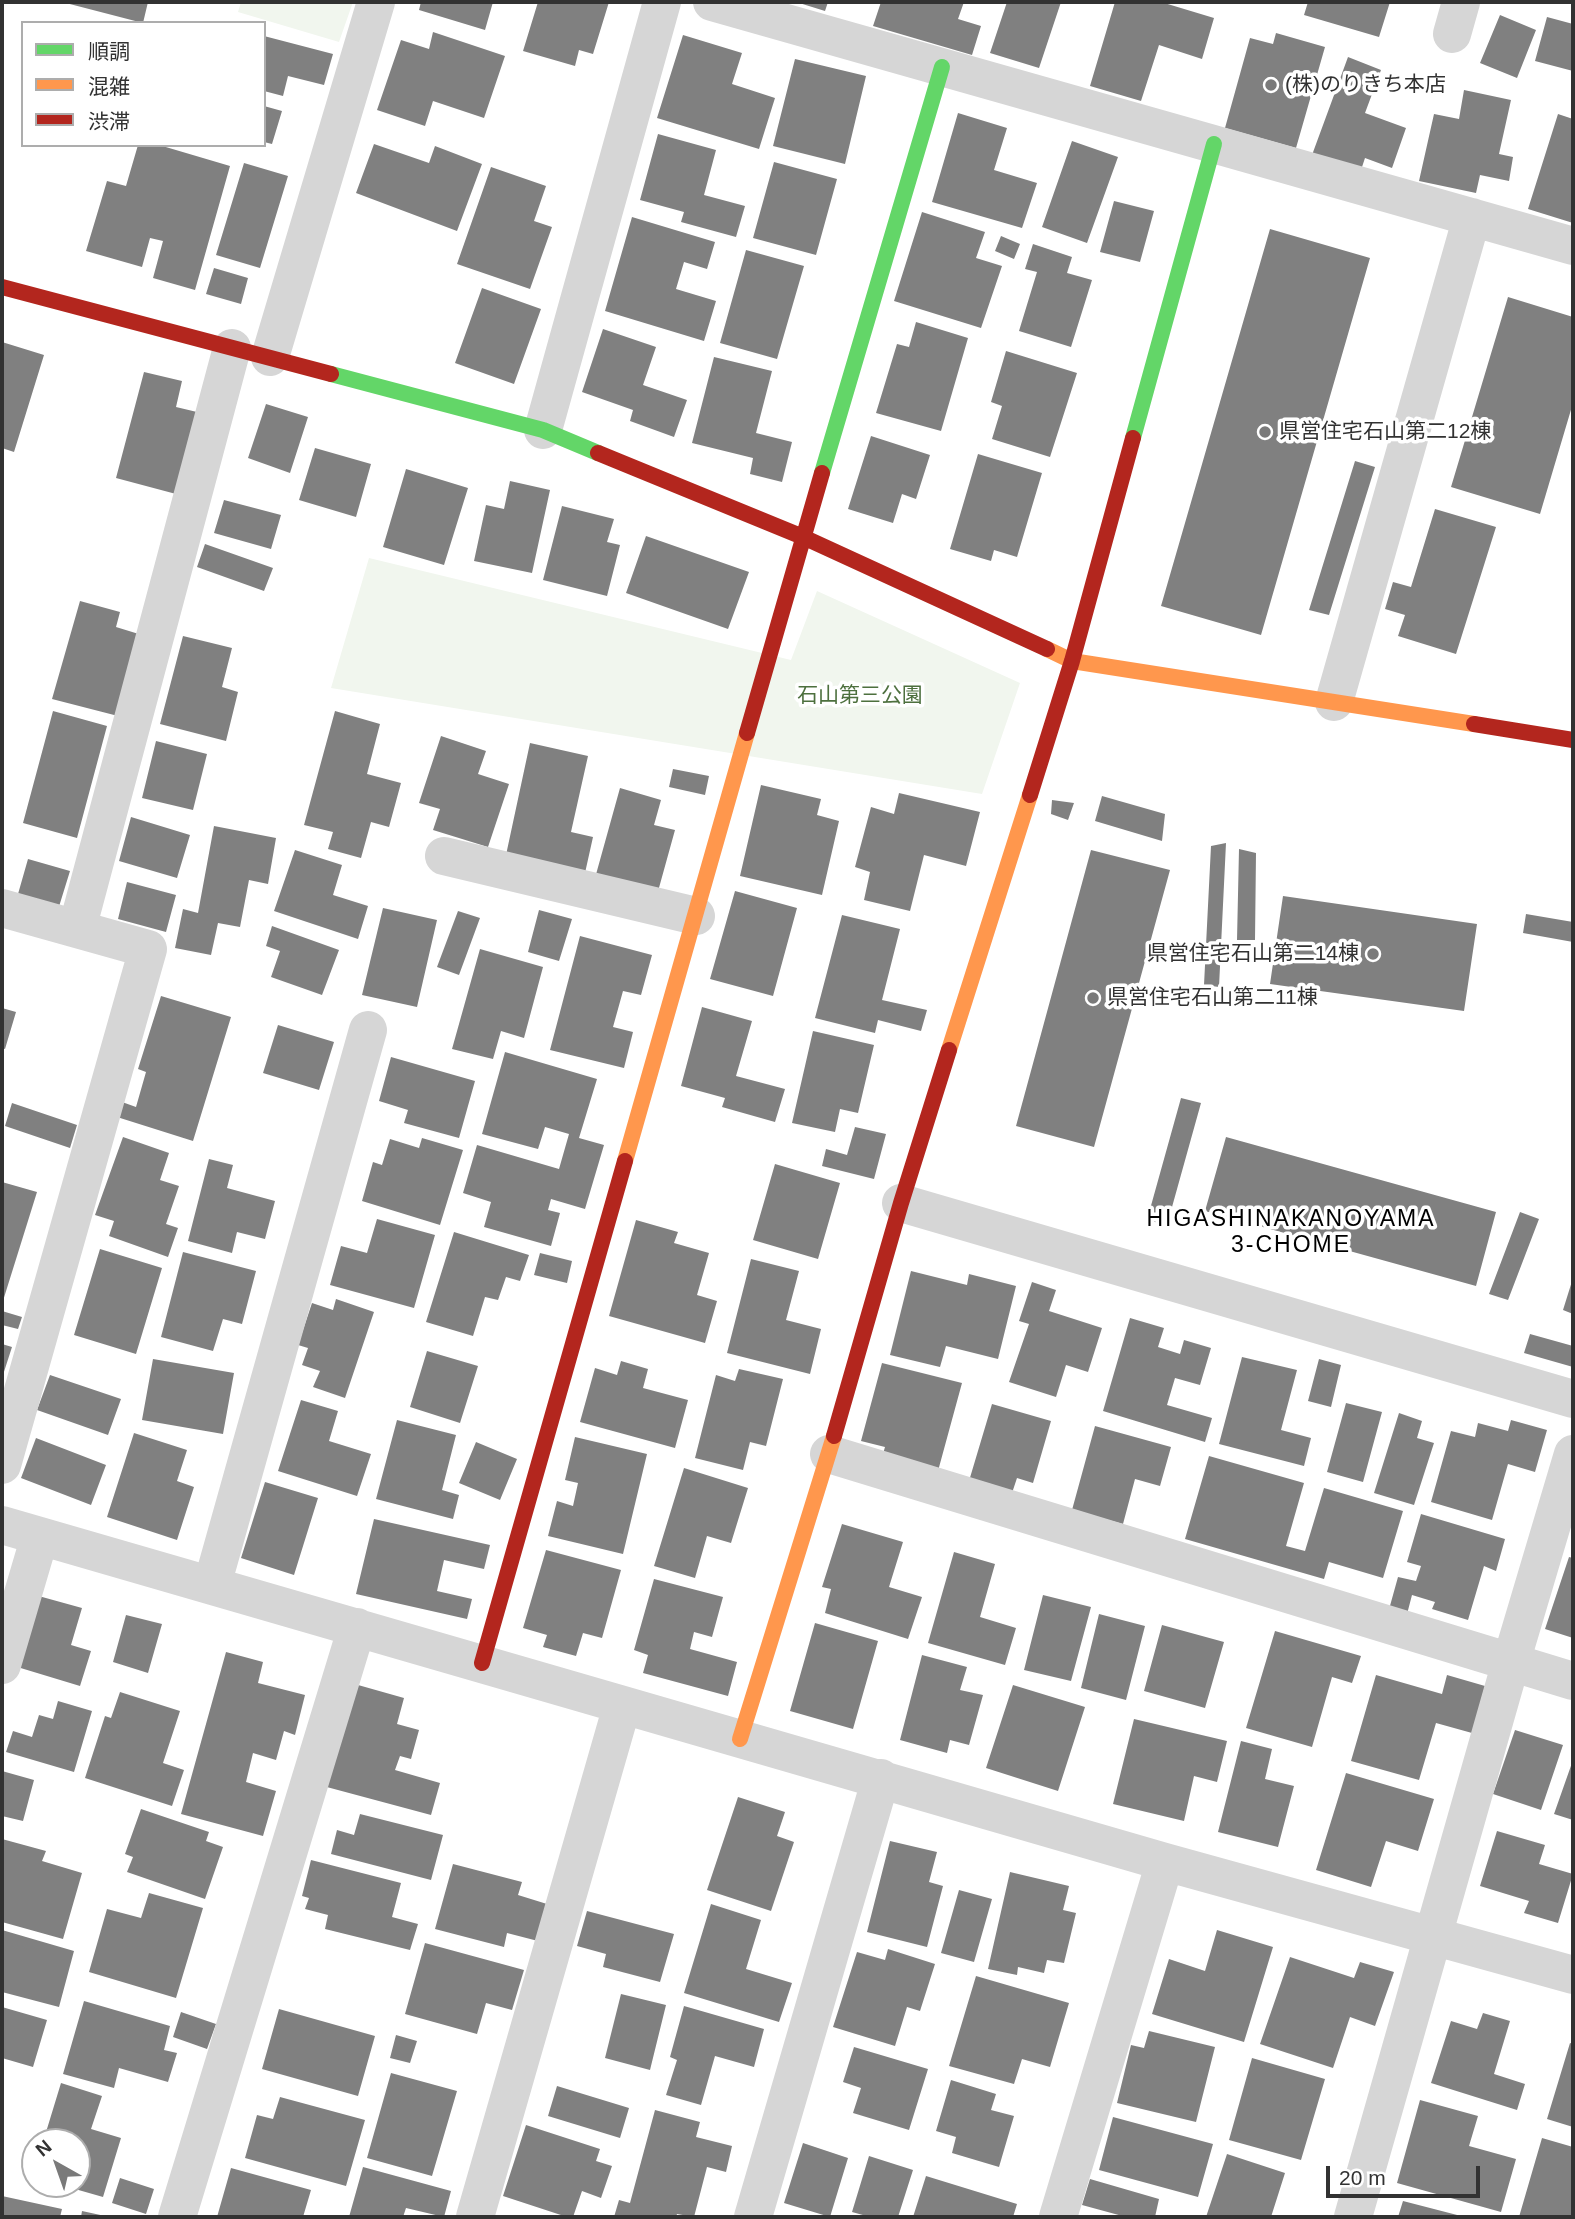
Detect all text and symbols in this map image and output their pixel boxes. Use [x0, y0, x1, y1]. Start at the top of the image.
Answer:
legend [21, 21, 266, 147]
text: 順調 [88, 40, 130, 63]
place label: (株)のりきち本店 [1285, 72, 1446, 98]
text: 混雑 [88, 75, 130, 98]
marker: (株)のりきち本店 [1263, 77, 1279, 93]
text: 渋滞 [88, 110, 130, 133]
place label: 県営住宅石山第二12棟 [1279, 419, 1491, 445]
marker: 県営住宅石山第二12棟 [1257, 424, 1273, 440]
park label: 石山第三公園 [797, 683, 923, 709]
place label: 県営住宅石山第二14棟 [1147, 941, 1359, 967]
marker: 県営住宅石山第二14棟 [1365, 946, 1381, 962]
place label: 県営住宅石山第二11棟 [1107, 985, 1318, 1011]
marker: 県営住宅石山第二11棟 [1085, 990, 1101, 1006]
district label: HIGASHINAKANOYAMA 3-CHOME [1149, 1206, 1433, 1260]
north arrow [21, 2128, 91, 2198]
text: N [31, 2136, 55, 2161]
scale bar [1330, 2152, 1484, 2196]
text: 20 m [1339, 2166, 1386, 2189]

